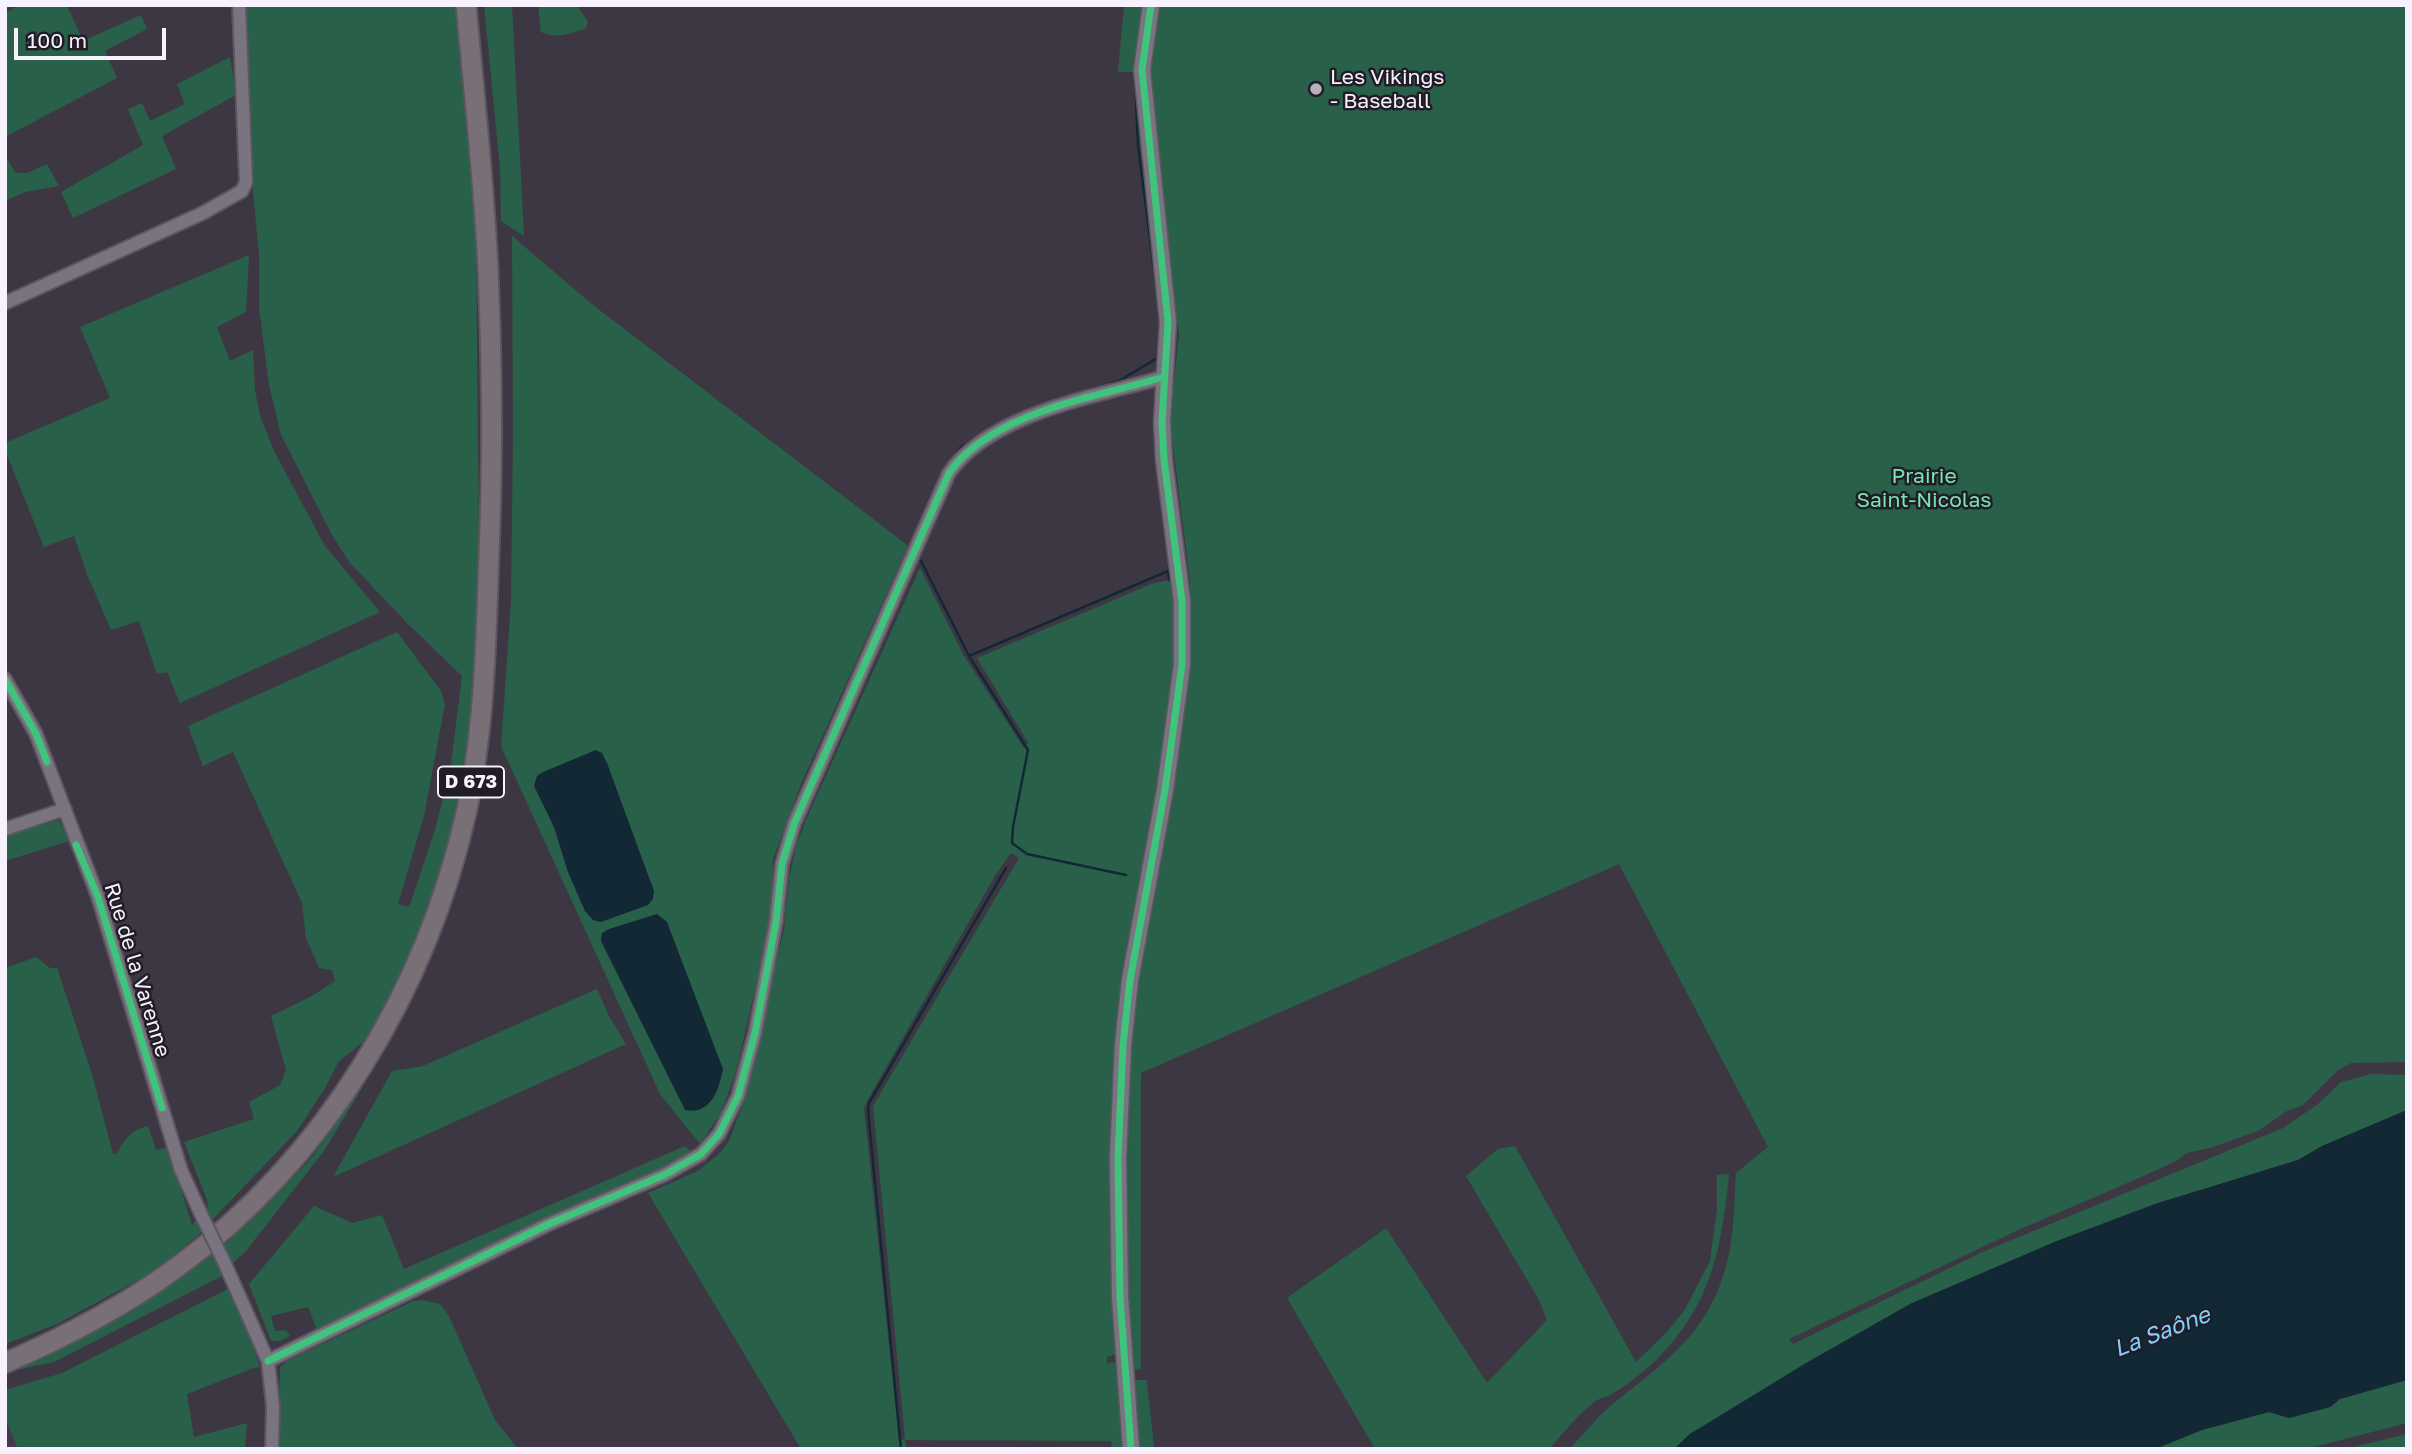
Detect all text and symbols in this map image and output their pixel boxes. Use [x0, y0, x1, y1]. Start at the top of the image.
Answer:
scale bar [18, 14, 170, 58]
text: 100 m [27, 27, 87, 53]
place label: Les Vikings - Baseball [1330, 64, 1444, 114]
marker: Les Vikings - Baseball [1308, 81, 1324, 97]
park label: Prairie Saint-Nicolas [1857, 463, 1991, 513]
road number: D 673 [438, 766, 504, 797]
street label: Rue de la Varenne [98, 880, 176, 1060]
water label: La Saône [2110, 1301, 2214, 1363]

